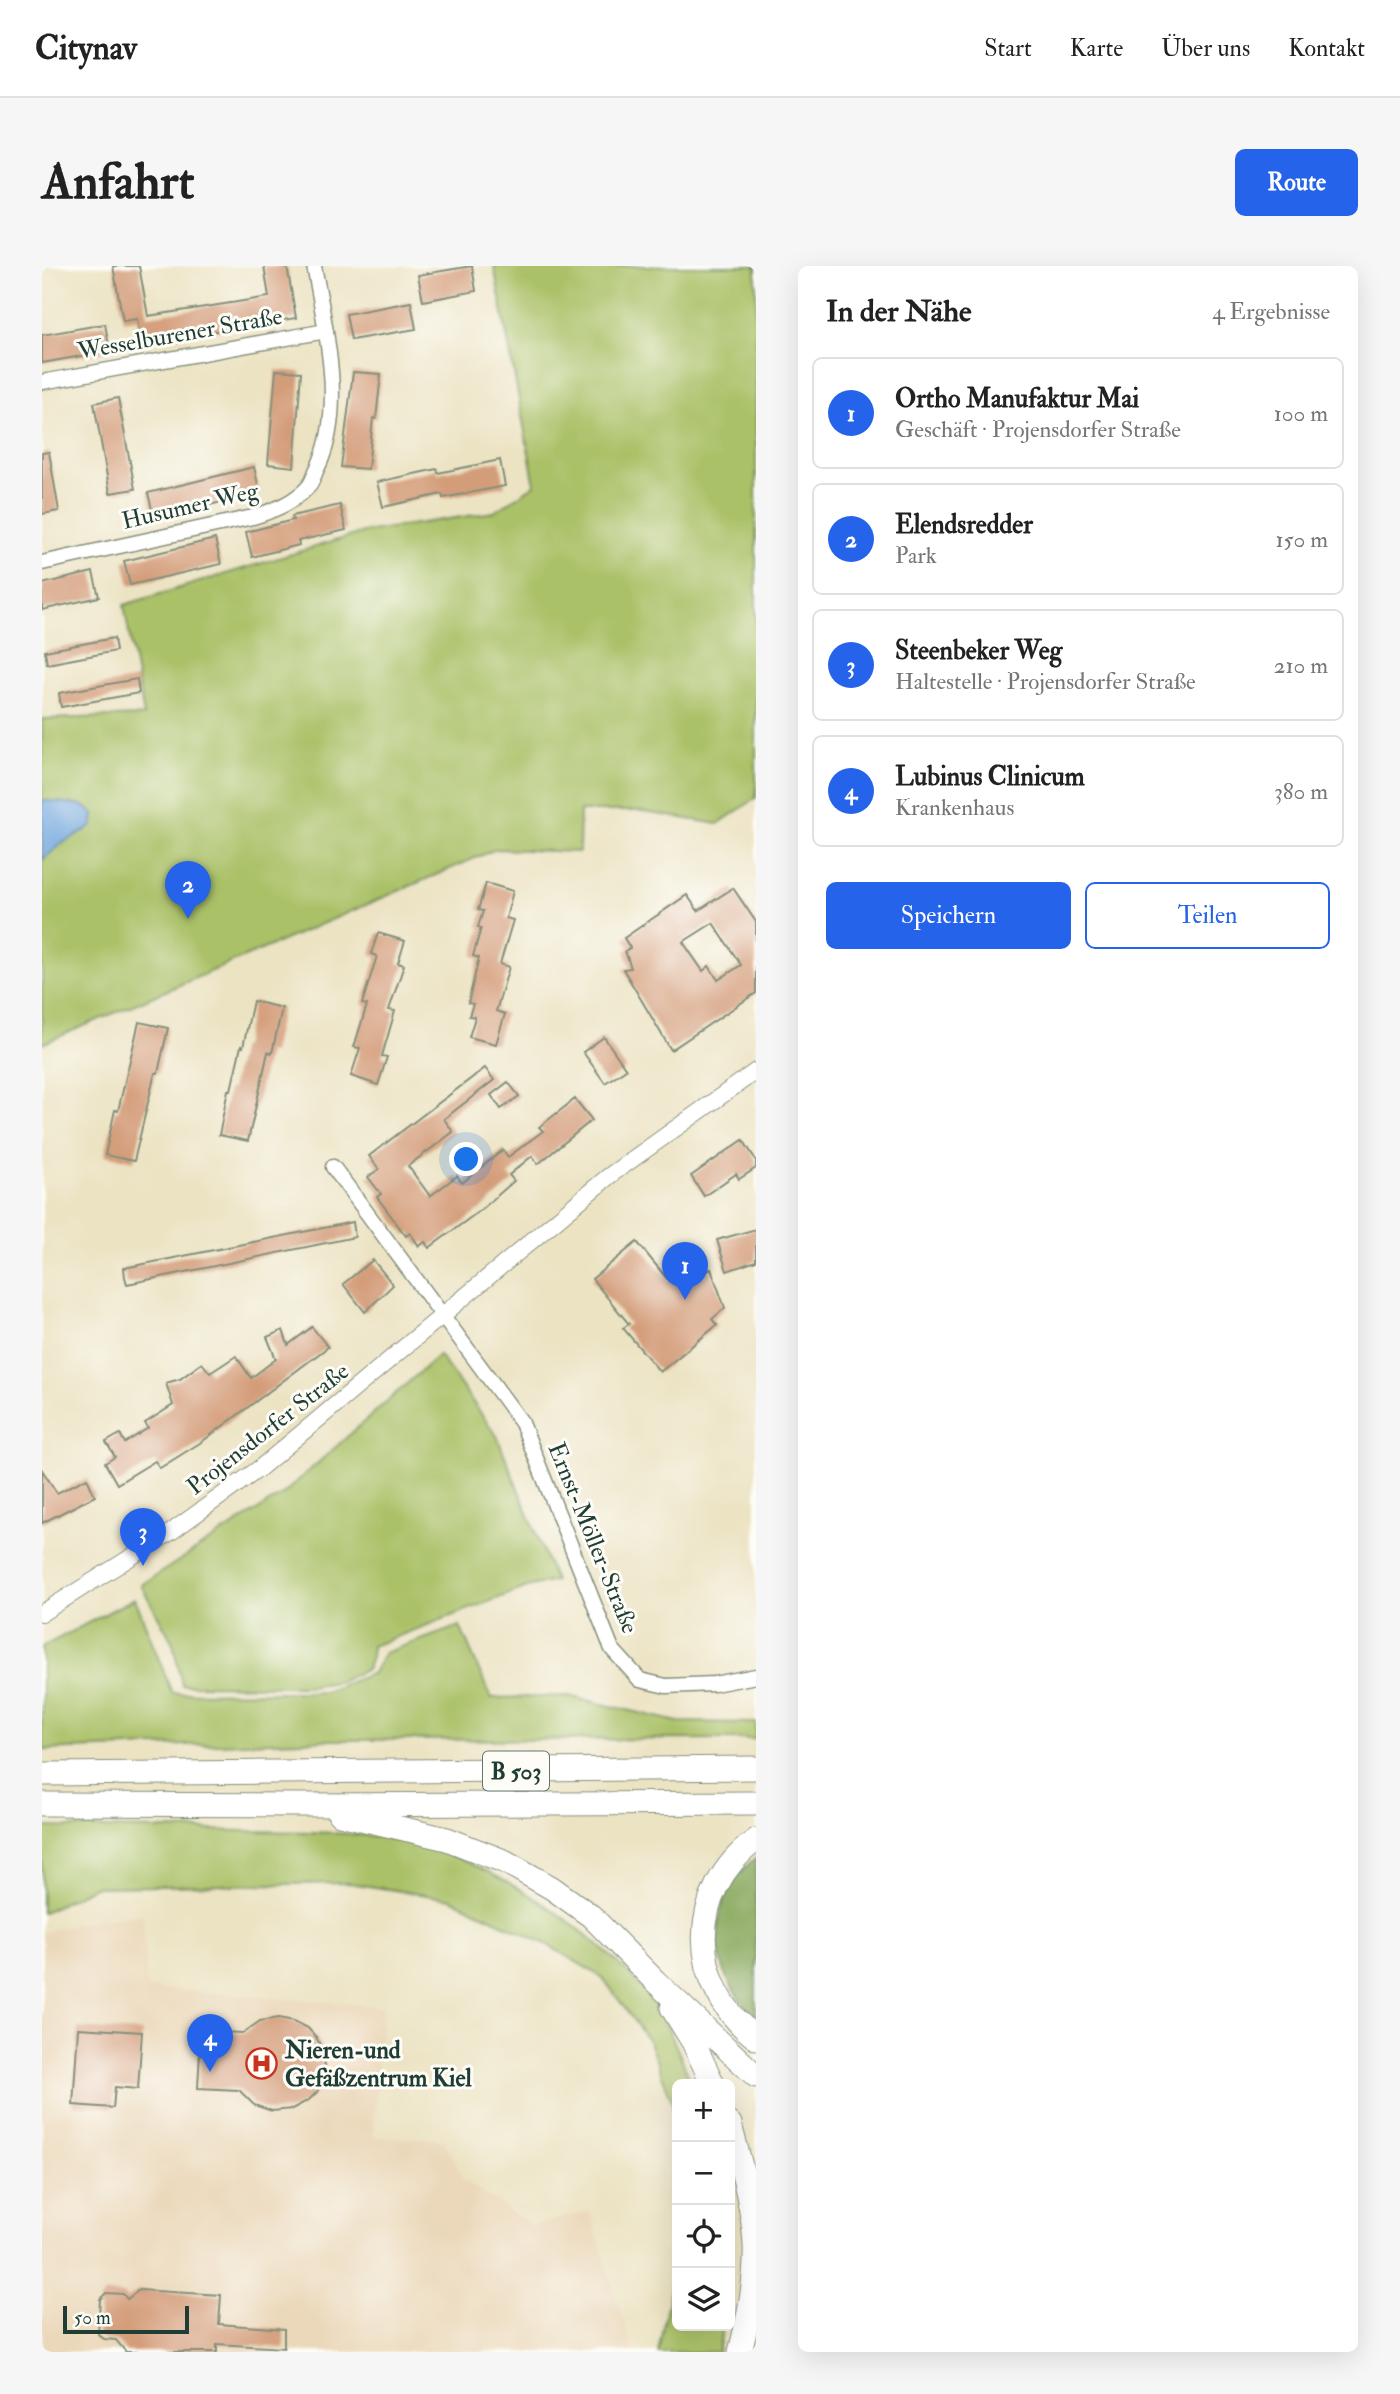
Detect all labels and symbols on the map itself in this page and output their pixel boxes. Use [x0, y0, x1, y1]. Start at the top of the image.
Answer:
street label: Wesselburener Straße [74, 301, 285, 367]
street label: Husumer Weg [119, 475, 262, 537]
pin: 2 [165, 861, 211, 919]
your location [449, 1142, 483, 1176]
pin: 1 [662, 1242, 708, 1300]
street label: Projensdorfer Straße [181, 1356, 355, 1502]
street label: Ernst-Möller-Straße [541, 1438, 645, 1638]
pin: 3 [120, 1508, 166, 1566]
road number: B 503 [483, 1752, 549, 1790]
pin: 4 [187, 2014, 233, 2072]
place label: Nieren-und Gefäßzentrum Kiel [284, 2035, 472, 2094]
hospital icon: Nieren-und Gefäßzentrum Kiel [245, 2047, 279, 2081]
scale bar [63, 2303, 189, 2335]

